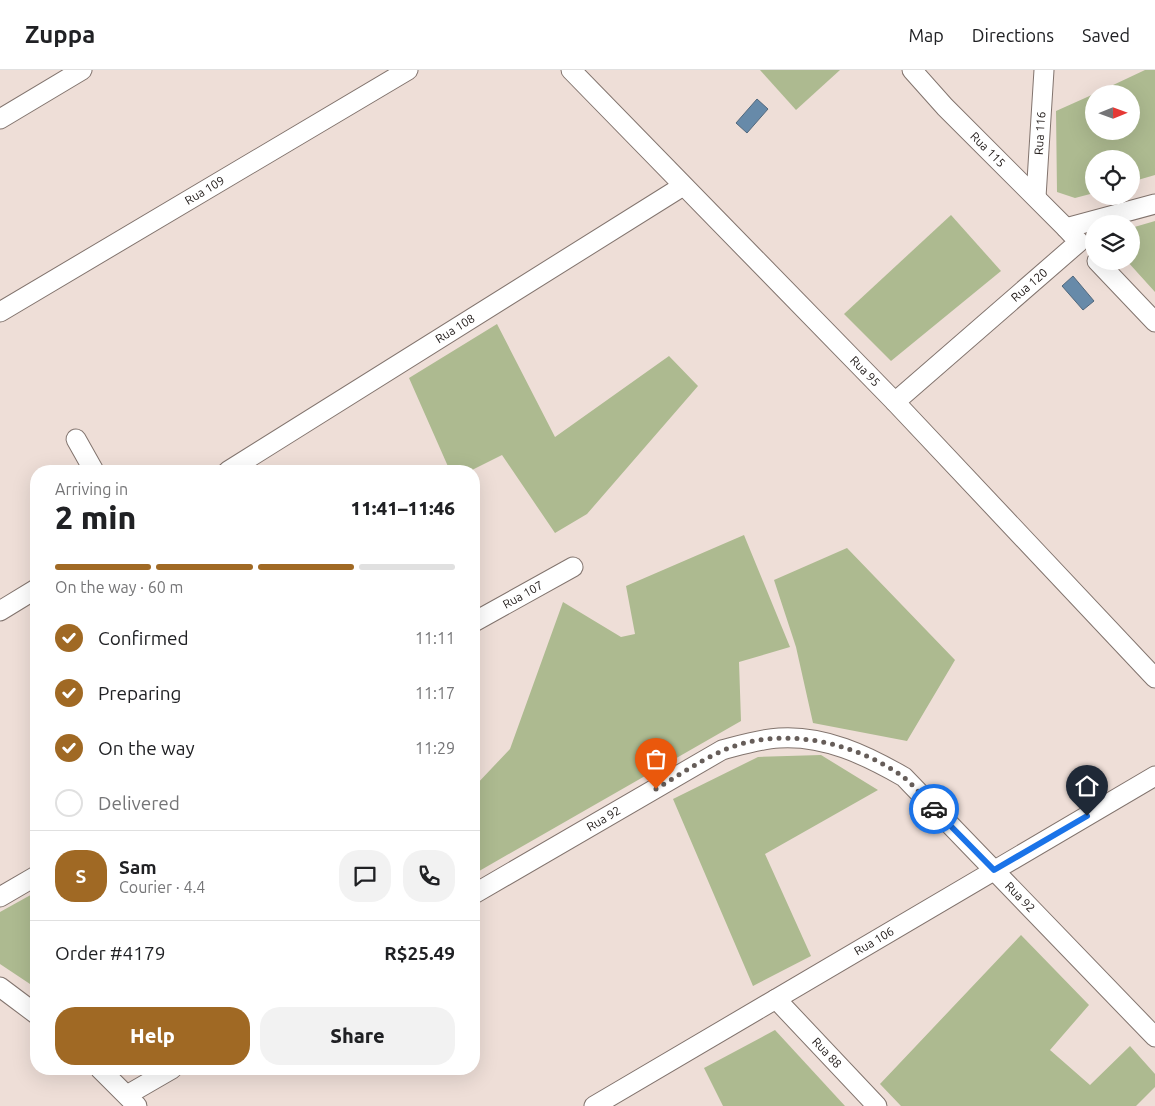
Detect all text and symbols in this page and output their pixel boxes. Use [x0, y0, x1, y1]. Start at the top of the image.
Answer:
text: Zuppa [25, 21, 95, 48]
text: Map [908, 25, 944, 45]
text: Directions [972, 25, 1054, 45]
text: Saved [1082, 25, 1130, 45]
north arrow [1085, 85, 1140, 140]
map controls [1085, 85, 1140, 270]
street label: Rua 116 [1032, 111, 1047, 155]
street label: Rua 115 [968, 129, 1008, 169]
button: locate [1085, 150, 1140, 205]
street label: Rua 109 [182, 173, 227, 207]
button: layers [1085, 215, 1140, 270]
street label: Rua 120 [1008, 265, 1050, 304]
street label: Rua 108 [433, 311, 477, 345]
street label: Rua 95 [848, 353, 883, 389]
text: Arriving in [55, 480, 128, 498]
text: 11:41–11:46 [350, 497, 455, 519]
text: 2 min [55, 499, 136, 535]
text: On the way · 60 m [55, 578, 183, 596]
street label: Rua 107 [500, 578, 545, 611]
icon: check [55, 624, 83, 652]
text: Confirmed [98, 627, 189, 649]
text: 11:11 [415, 629, 455, 647]
icon: check [55, 679, 83, 707]
text: Preparing [98, 682, 182, 704]
text: 11:17 [415, 684, 455, 702]
icon: check [55, 734, 83, 762]
text: On the way [98, 737, 195, 759]
pin [635, 738, 677, 789]
text: 11:29 [415, 739, 455, 757]
icon: bag [642, 745, 670, 773]
pin [1066, 765, 1108, 816]
icon: home [1073, 772, 1101, 800]
courier [909, 784, 959, 834]
text: Delivered [98, 792, 180, 814]
icon: car [920, 795, 948, 823]
street label: Rua 92 [584, 803, 623, 833]
button: chat [339, 850, 391, 902]
button: phone [403, 850, 455, 902]
text: Sam [119, 856, 157, 878]
text: S [76, 865, 86, 887]
text: Courier · 4.4 [119, 878, 205, 896]
street label: Rua 92 [1003, 879, 1038, 915]
street label: Rua 106 [852, 924, 896, 957]
text: Order #4179 [55, 942, 165, 964]
text: R$25.49 [384, 942, 455, 964]
button: Help [55, 1007, 250, 1065]
button: Share [260, 1007, 455, 1065]
street label: Rua 88 [810, 1035, 845, 1070]

